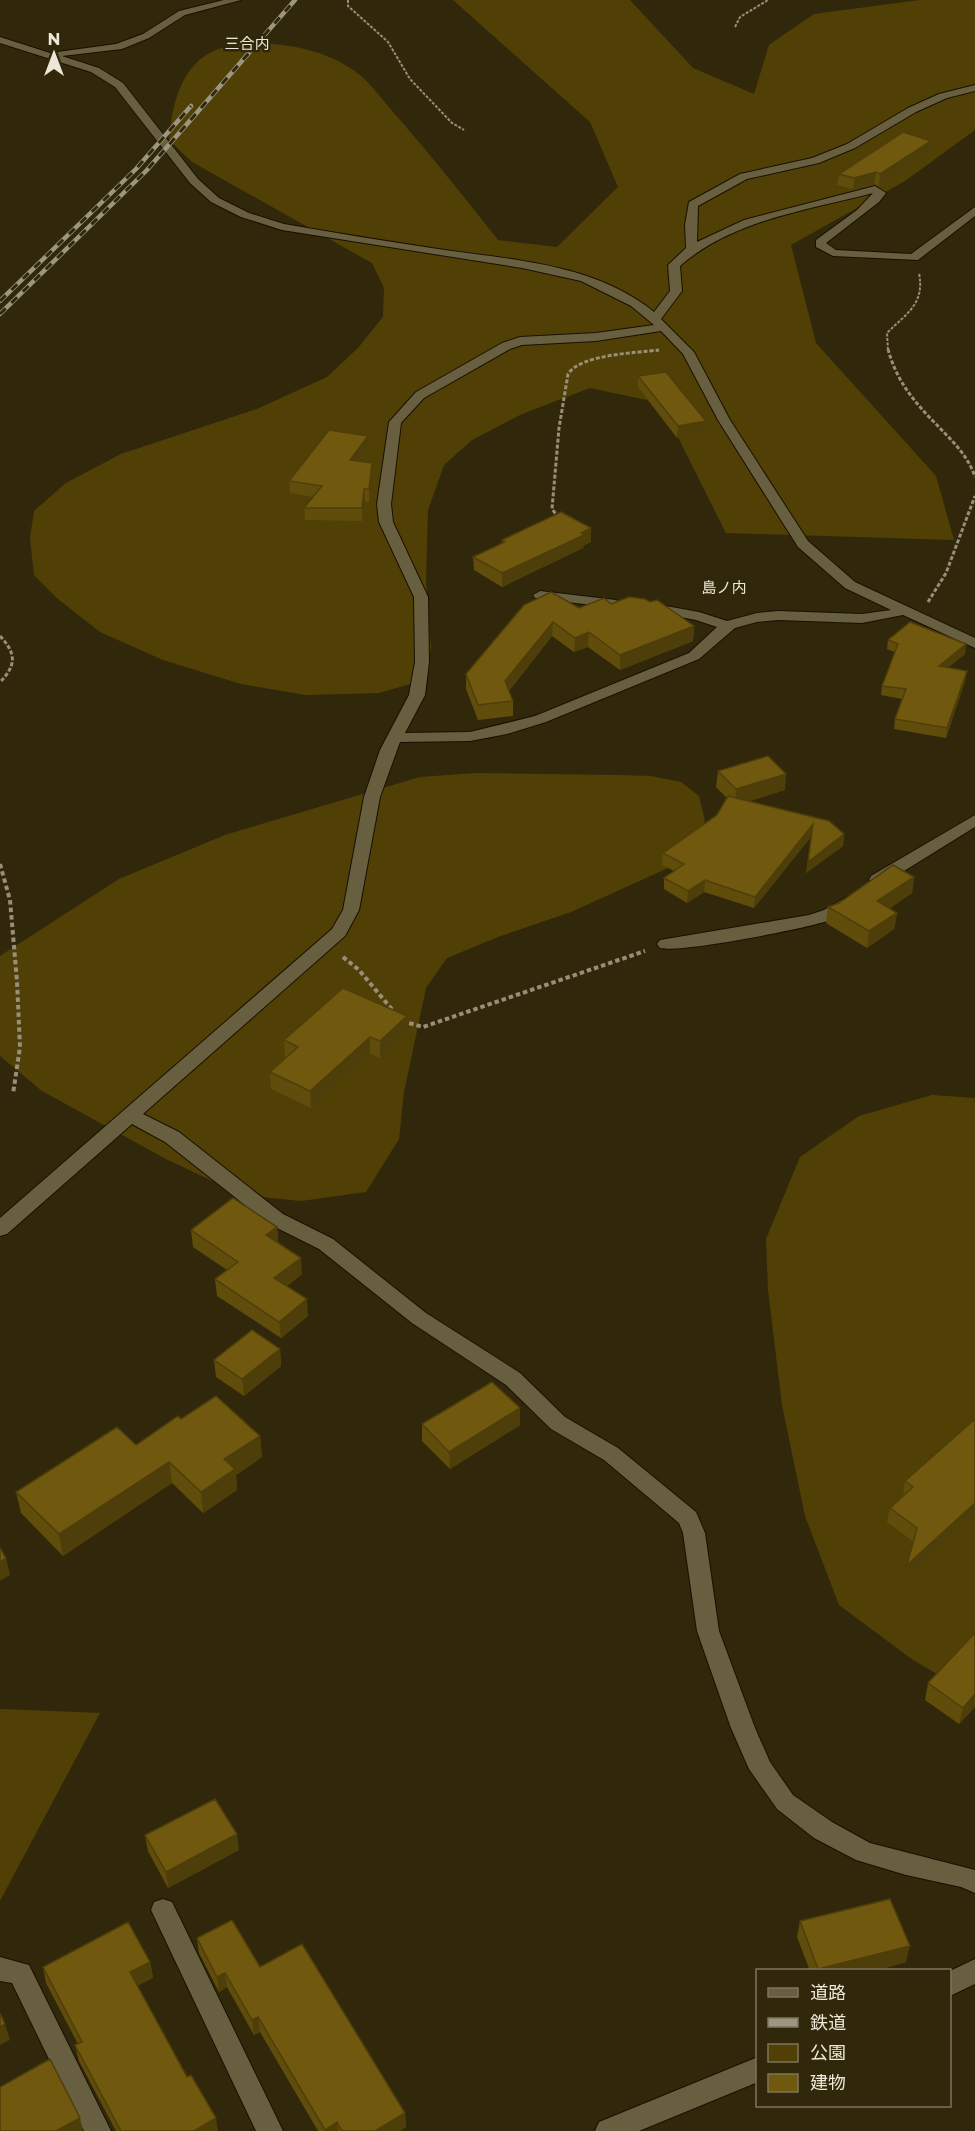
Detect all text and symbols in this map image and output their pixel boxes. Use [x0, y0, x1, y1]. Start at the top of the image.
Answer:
north arrow [24, 24, 84, 84]
text: N [48, 30, 60, 49]
district label: 三合内 [224, 34, 270, 53]
district label: 島ノ内 [701, 578, 747, 597]
legend [756, 1969, 951, 2107]
text: 道路 [810, 1982, 846, 2004]
text: 鉄道 [810, 2012, 846, 2034]
text: 公園 [810, 2042, 846, 2064]
text: 建物 [810, 2072, 846, 2094]

